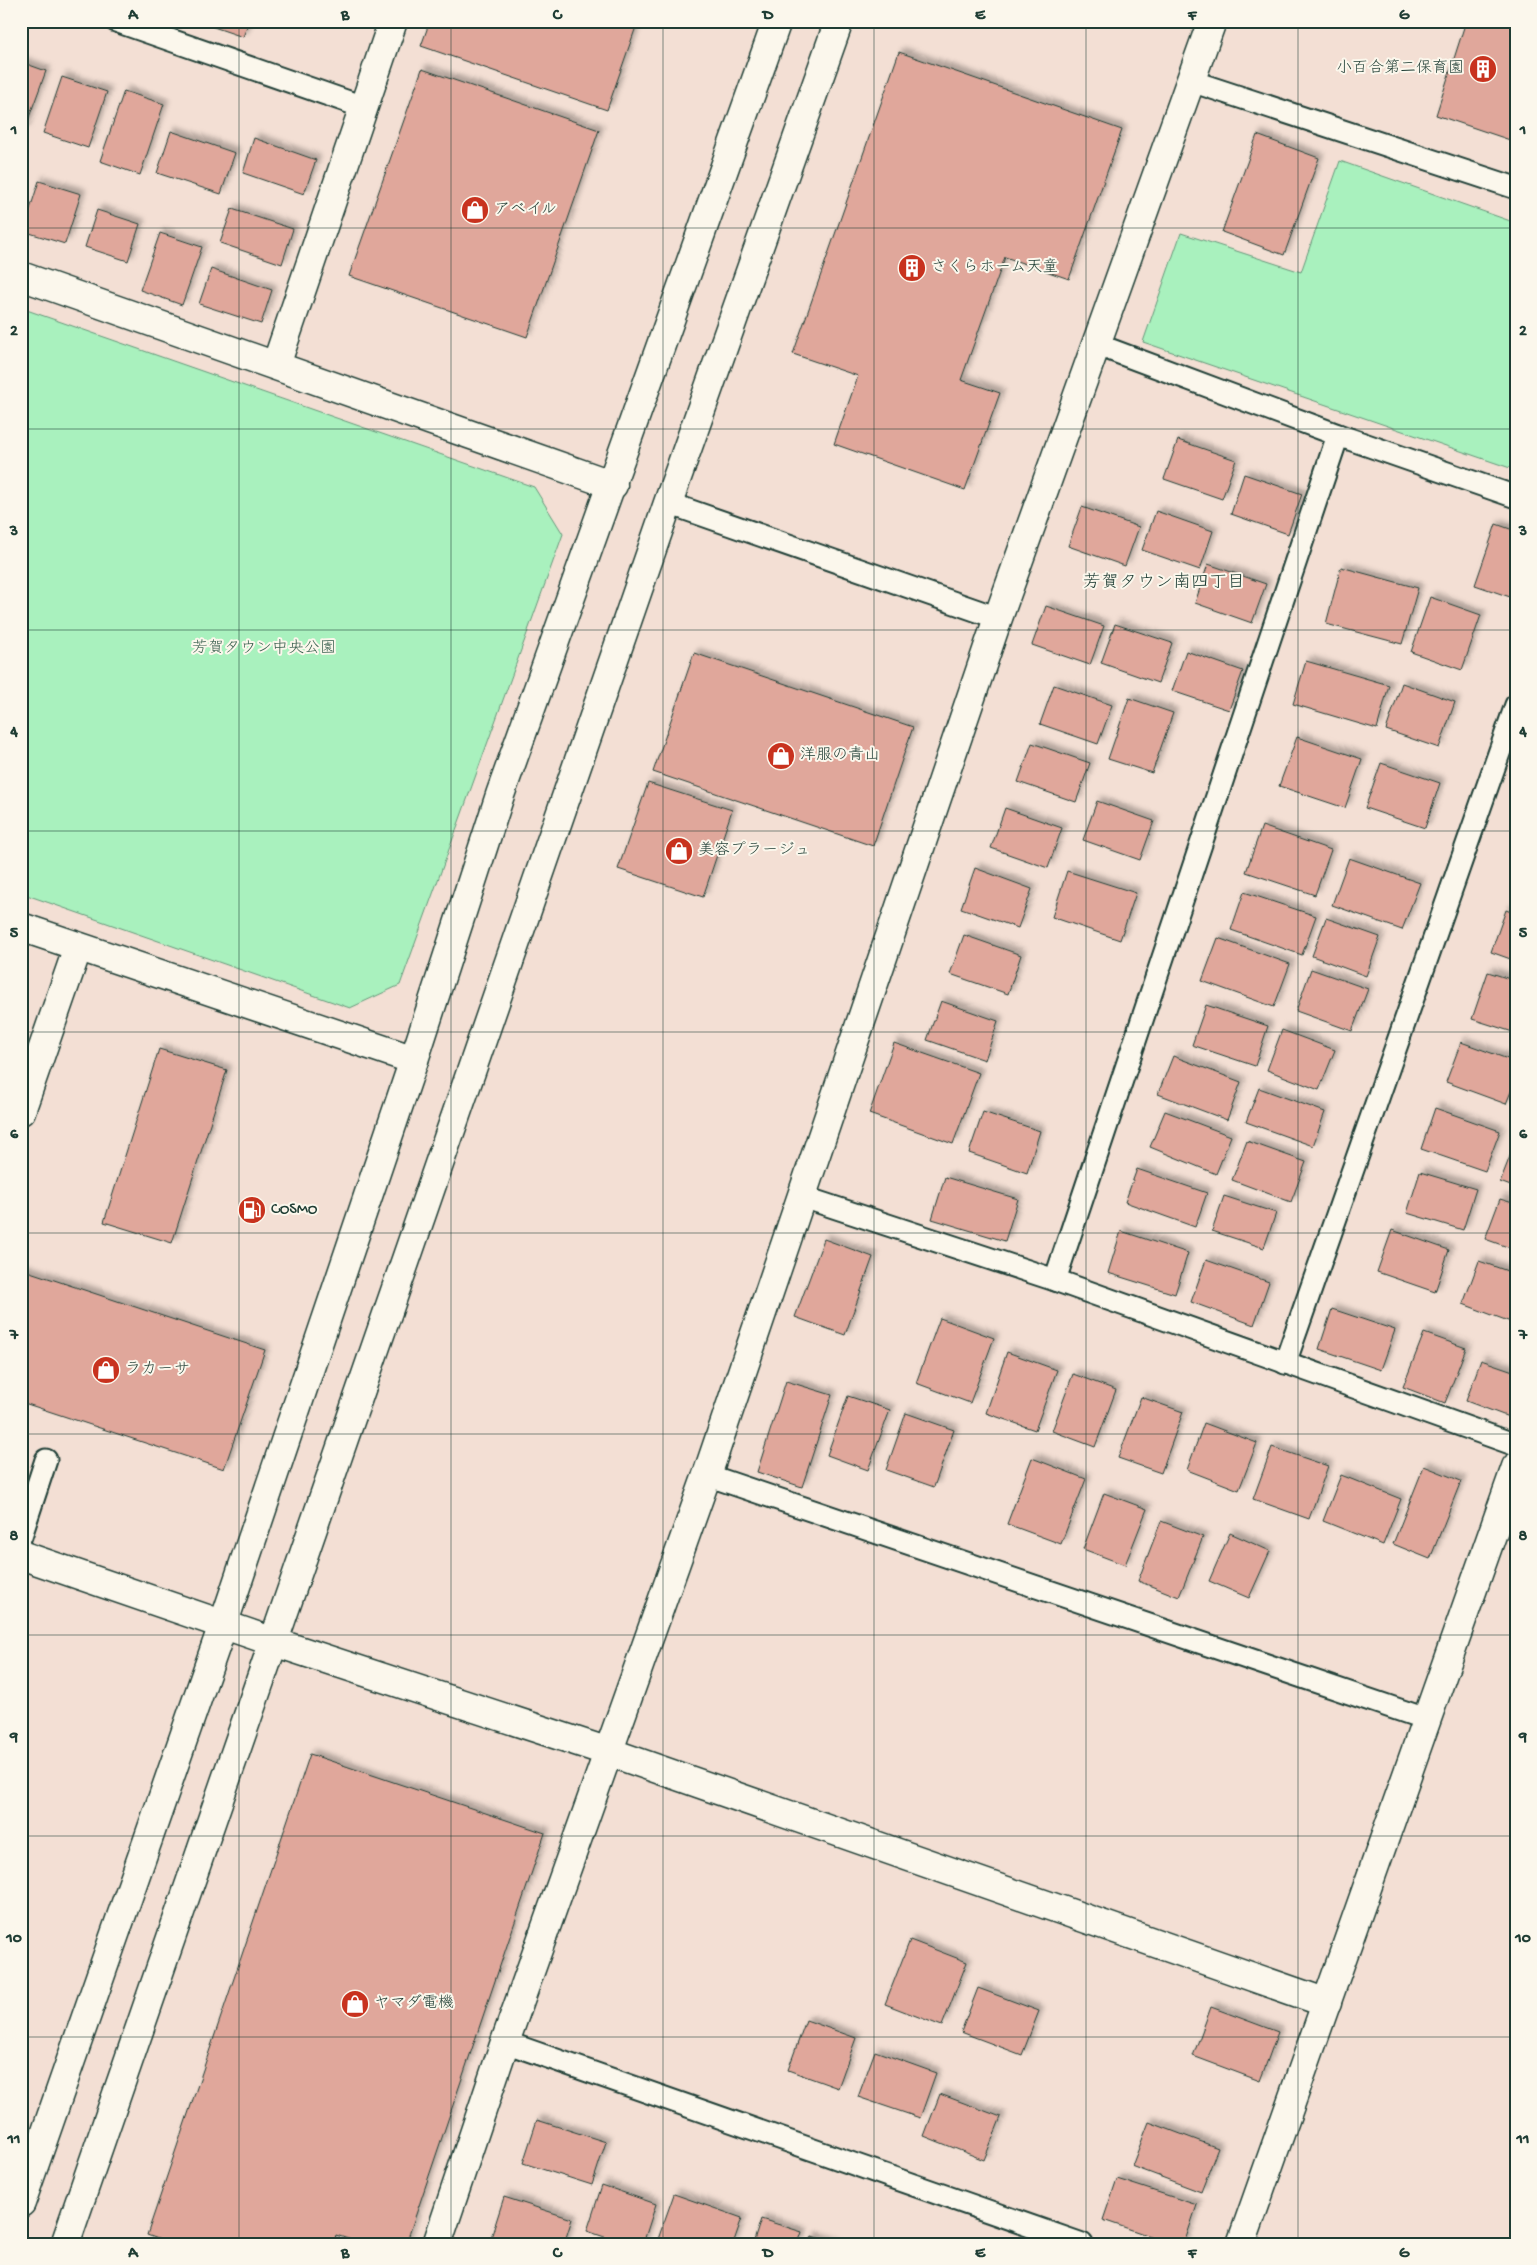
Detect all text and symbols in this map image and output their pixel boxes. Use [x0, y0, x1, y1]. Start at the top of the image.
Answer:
text: A [127, 7, 139, 26]
text: B [340, 7, 350, 26]
text: C [552, 7, 563, 26]
text: D [761, 7, 774, 26]
text: E [975, 7, 986, 26]
text: F [1187, 7, 1198, 26]
text: G [1399, 7, 1410, 26]
building icon: 小百合第二保育園 [1468, 54, 1498, 84]
place label: 小百合第二保育園 [1336, 58, 1464, 79]
text: 1 [10, 122, 17, 141]
text: 1 [1519, 122, 1526, 141]
shop icon: アベイル [460, 195, 490, 225]
place label: アベイル [494, 201, 557, 220]
building icon: さくらホーム天童 [897, 253, 927, 283]
place label: さくらホーム天童 [931, 257, 1058, 278]
text: 2 [10, 323, 18, 342]
text: 2 [1519, 323, 1527, 342]
text: 3 [9, 523, 18, 542]
text: 3 [1518, 523, 1527, 542]
district label: 芳賀タウン南四丁目 [1083, 572, 1245, 594]
park label: 芳賀タウン中央公園 [192, 639, 336, 659]
text: 4 [9, 724, 18, 743]
text: 4 [1518, 724, 1527, 743]
shop icon: 洋服の青山 [766, 741, 796, 771]
place label: 洋服の青山 [800, 745, 880, 766]
shop icon: 美容プラージュ [664, 836, 694, 866]
place label: 美容プラージュ [698, 841, 810, 861]
text: 5 [10, 925, 19, 944]
text: 5 [1519, 925, 1528, 944]
text: 6 [10, 1126, 19, 1145]
text: 6 [1519, 1126, 1528, 1145]
fuel station icon: COSMO [237, 1195, 267, 1225]
place label: COSMO [271, 1201, 318, 1220]
text: 7 [9, 1327, 19, 1346]
text: 7 [1518, 1327, 1528, 1346]
shop icon: ラカーサ [91, 1355, 121, 1385]
place label: ラカーサ [125, 1360, 190, 1380]
text: 8 [10, 1528, 19, 1547]
text: 8 [1519, 1528, 1528, 1547]
text: 9 [9, 1729, 18, 1748]
text: 9 [1518, 1729, 1527, 1748]
text: 10 [5, 1930, 22, 1949]
text: 10 [1514, 1930, 1531, 1949]
shop icon: ヤマダ電機 [340, 1989, 370, 2019]
place label: ヤマダ電機 [374, 1994, 454, 2014]
text: 11 [7, 2131, 20, 2150]
text: 11 [1516, 2131, 1529, 2150]
text: A [127, 2245, 139, 2264]
text: B [340, 2245, 350, 2264]
text: C [552, 2245, 563, 2264]
text: D [761, 2245, 774, 2264]
text: E [975, 2245, 986, 2264]
text: F [1187, 2245, 1198, 2264]
text: G [1399, 2245, 1410, 2264]

